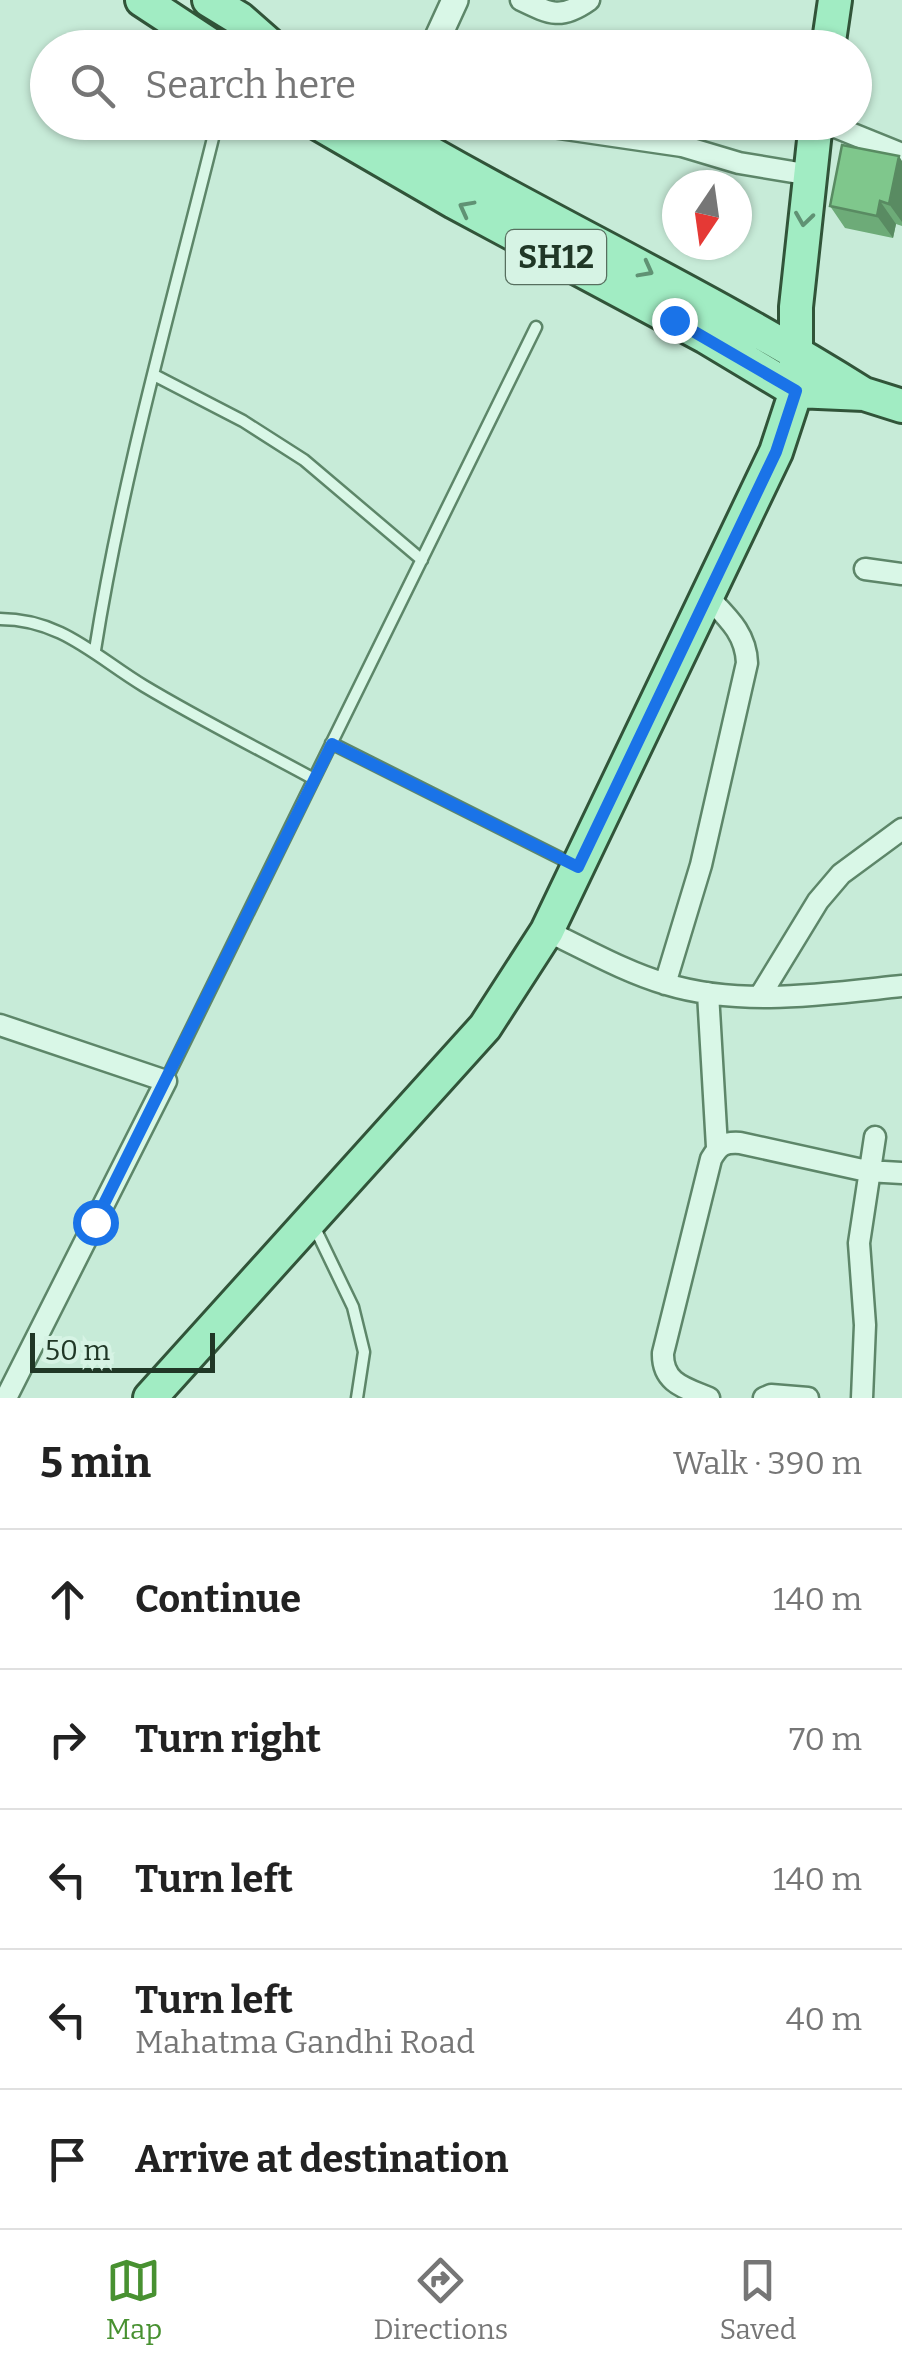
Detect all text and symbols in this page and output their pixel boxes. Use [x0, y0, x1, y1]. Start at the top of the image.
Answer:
search box [30, 30, 872, 140]
icon: search [65, 58, 120, 113]
text: Search here [145, 62, 356, 108]
north arrow [662, 170, 752, 260]
one-way arrow [458, 201, 476, 221]
one-way arrow [795, 211, 816, 228]
road number: SH12 [506, 230, 606, 284]
one-way arrow [636, 258, 654, 277]
route end [652, 298, 698, 344]
route start [73, 1200, 119, 1246]
scale bar [30, 1328, 215, 1372]
text: 50 m [45, 1334, 110, 1367]
text: 5 min [40, 1438, 151, 1488]
text: Walk · 390 m [673, 1444, 862, 1482]
icon: ahead [40, 1572, 95, 1627]
text: Continue [135, 1576, 301, 1622]
text: 140 m [773, 1580, 862, 1618]
icon: right [40, 1712, 95, 1767]
text: Turn right [135, 1716, 321, 1762]
text: 70 m [789, 1720, 862, 1758]
icon: left [40, 1852, 95, 1907]
text: Turn left [135, 1856, 293, 1902]
text: 140 m [773, 1860, 862, 1898]
text: Turn left [135, 1977, 293, 2023]
icon: left [40, 1992, 95, 2047]
text: 40 m [786, 2000, 862, 2038]
text: Mahatma Gandhi Road [135, 2023, 475, 2061]
icon: arrive [40, 2132, 95, 2187]
text: Arrive at destination [135, 2136, 508, 2182]
tab: Map [106, 2253, 162, 2346]
tab: Directions [373, 2253, 508, 2346]
tab: Saved [719, 2253, 796, 2346]

